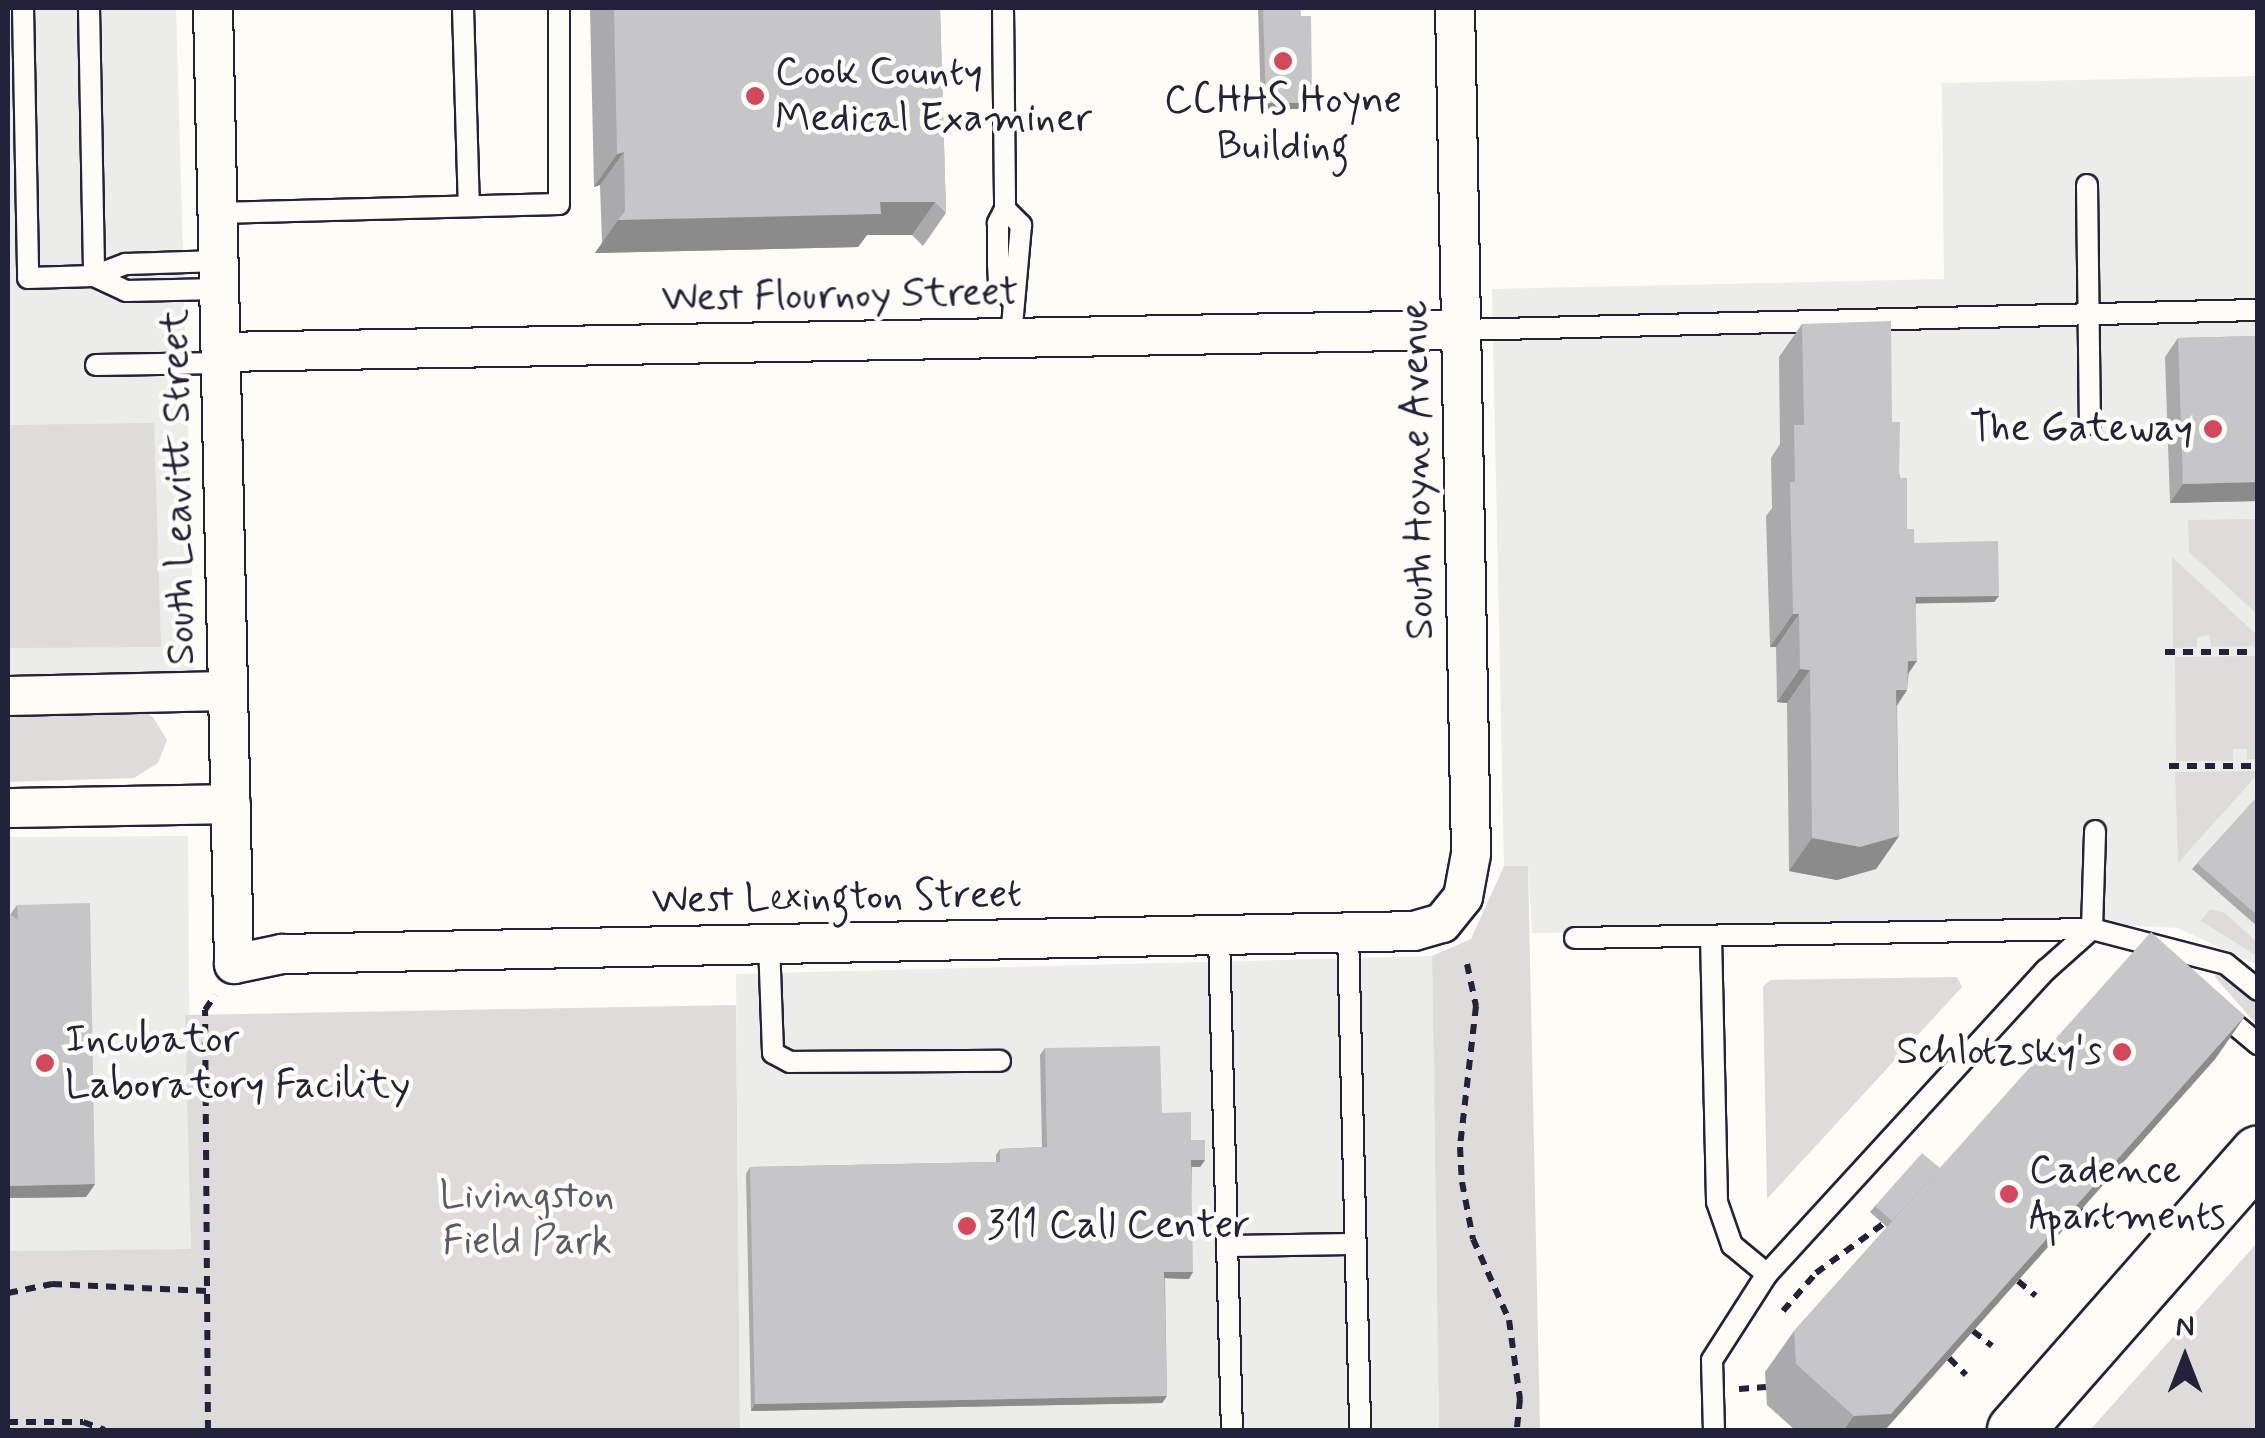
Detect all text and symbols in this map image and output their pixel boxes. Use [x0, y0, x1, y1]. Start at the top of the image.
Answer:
place label: Cook County Medical Examiner [775, 49, 1101, 143]
marker: CCHHS Hoyne Building [1272, 50, 1294, 72]
place label: CCHHS Hoyne Building [1159, 77, 1407, 171]
marker: Cook County Medical Examiner [744, 85, 766, 107]
street label: West Flournoy Street [662, 269, 1018, 323]
street label: South Hoyne Avenue [1391, 296, 1445, 644]
street label: South Leavitt Street [152, 308, 206, 666]
place label: The Gateway [1970, 405, 2193, 453]
marker: The Gateway [2202, 418, 2224, 440]
street label: West Lexington Street [648, 871, 1026, 925]
place label: Incubator Laboratory Facility [65, 1016, 410, 1110]
place label: Schlotzsky's [1896, 1028, 2102, 1076]
marker: Schlotzsky's [2111, 1041, 2133, 1063]
marker: Incubator Laboratory Facility [34, 1052, 56, 1074]
place label: Cadence Apartments [2029, 1147, 2226, 1241]
park label: Livingston Field Park [440, 1172, 614, 1266]
marker: Cadence Apartments [1998, 1183, 2020, 1205]
place label: 311 Call Center [987, 1202, 1250, 1250]
marker: 311 Call Center [956, 1215, 978, 1237]
north arrow [2135, 1308, 2235, 1408]
text: N [2176, 1309, 2194, 1346]

